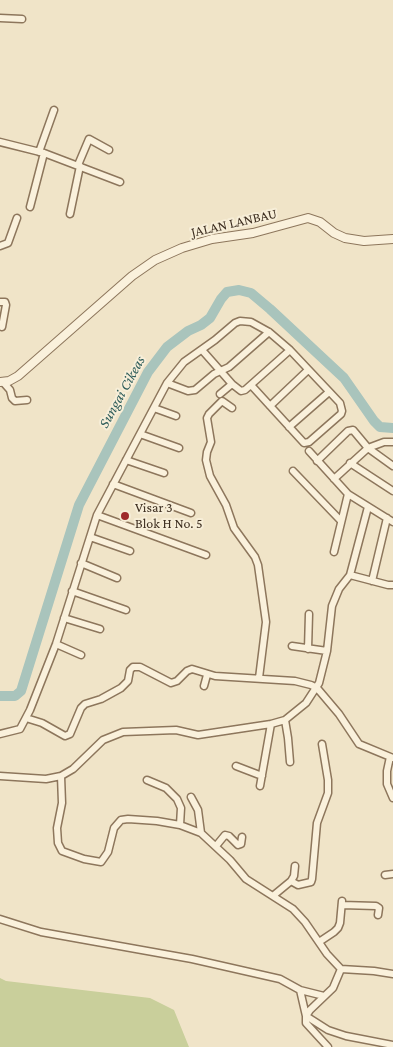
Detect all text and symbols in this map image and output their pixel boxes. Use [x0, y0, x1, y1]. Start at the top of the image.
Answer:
street label: JALAN LANBAU [189, 205, 279, 241]
water label: Sungai Cikeas [95, 353, 149, 431]
place label: Visar 3 Blok H No. 5 [135, 500, 203, 532]
marker: Visar 3 Blok H No. 5 [119, 510, 131, 522]

